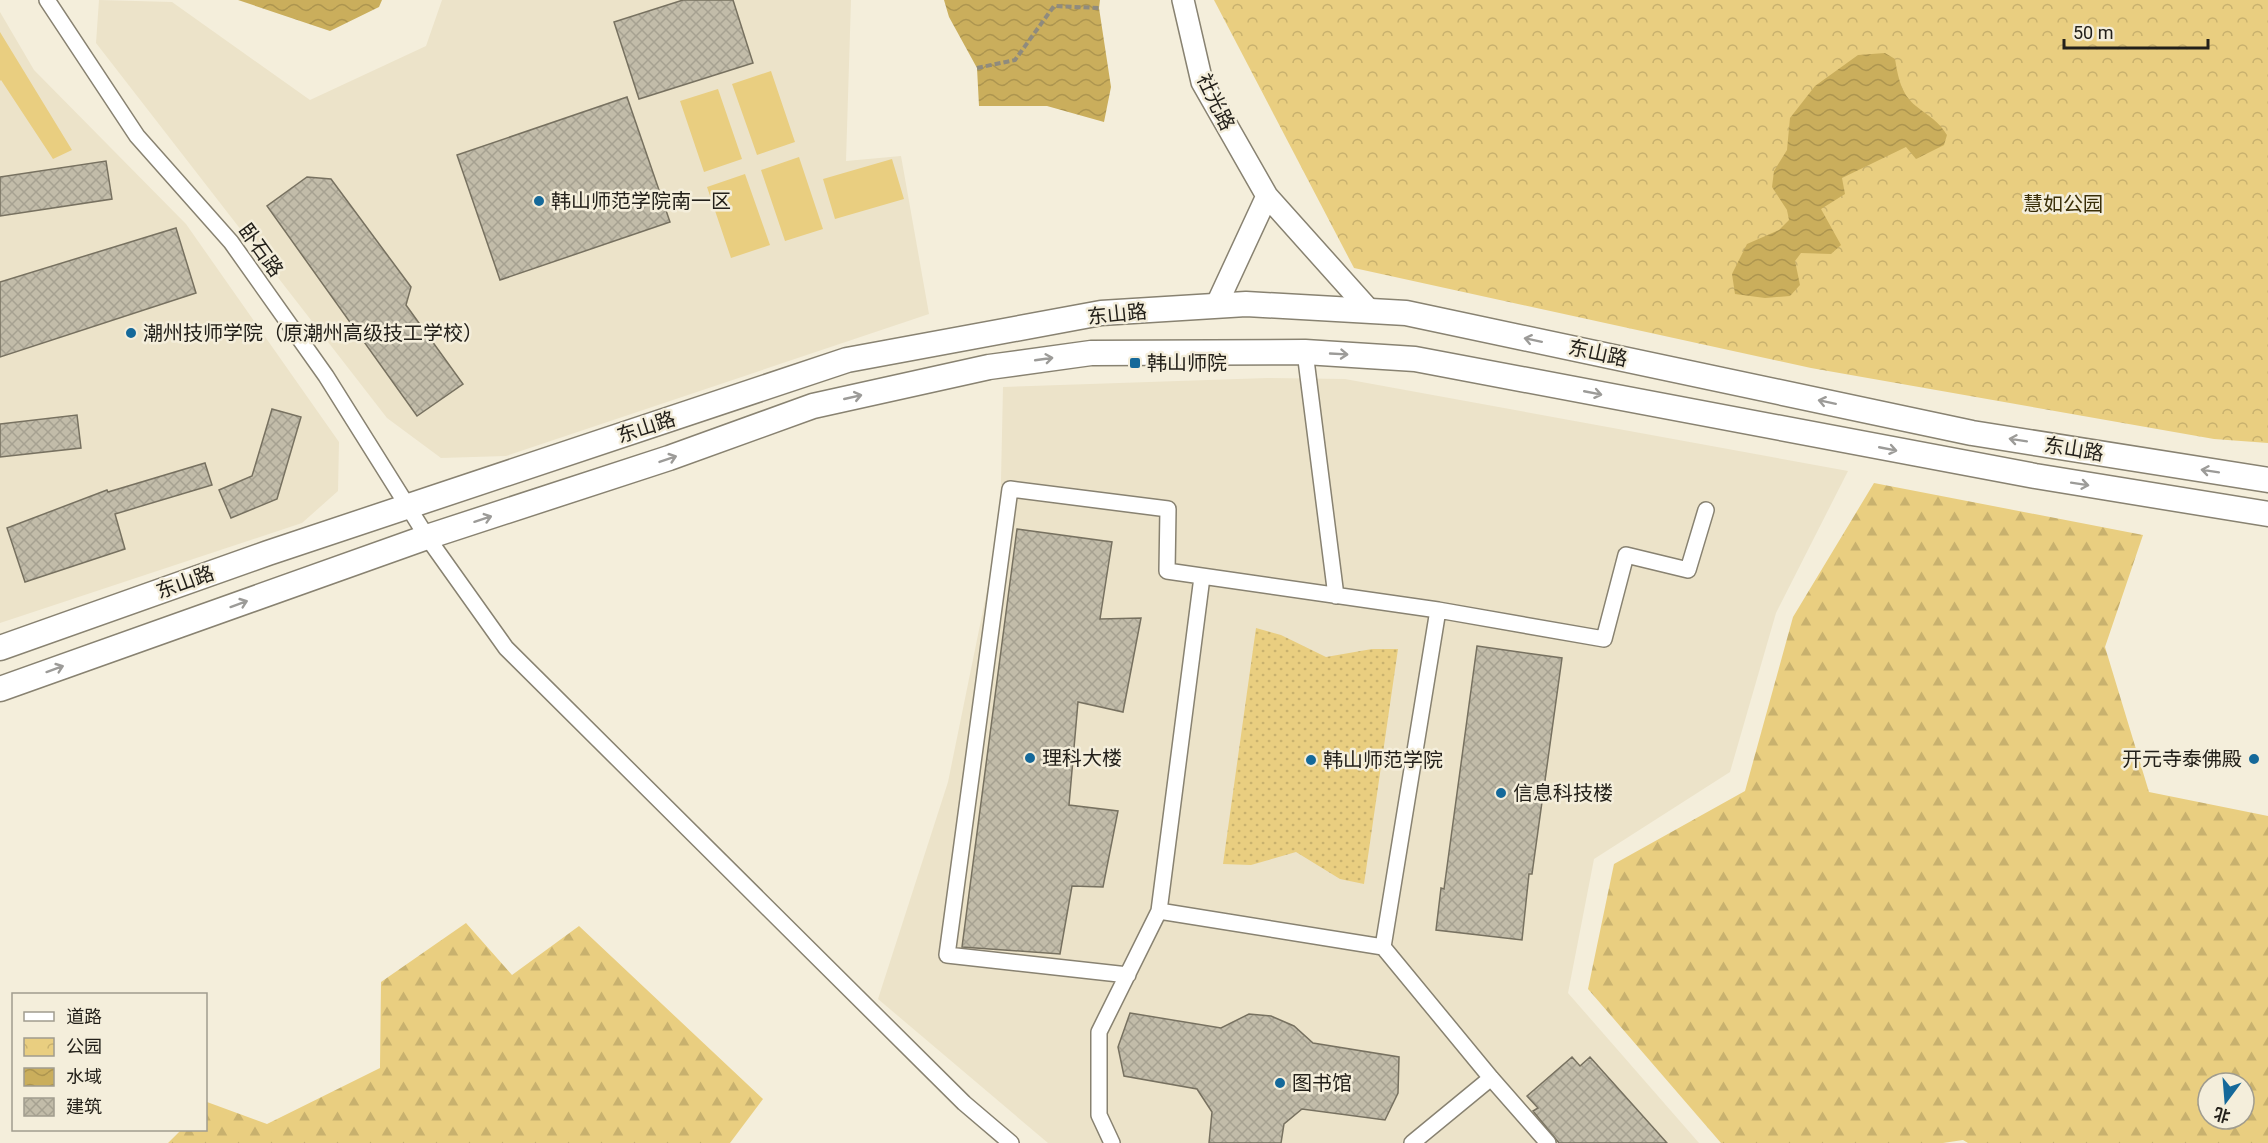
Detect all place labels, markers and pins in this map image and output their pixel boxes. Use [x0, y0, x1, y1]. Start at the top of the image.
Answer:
place label: 韩山师范学院南一区 [551, 189, 731, 213]
marker: 韩山师范学院南一区 [532, 194, 546, 208]
place label: 潮州技师学院（原潮州高级技工学校） [143, 321, 483, 345]
marker: 潮州技师学院（原潮州高级技工学校） [124, 326, 138, 340]
place label: 韩山师院 [1147, 351, 1227, 375]
marker: 韩山师院 [1128, 356, 1142, 370]
place label: 理科大楼 [1042, 746, 1122, 770]
place label: 开元寺泰佛殿 [2122, 747, 2242, 771]
place label: 韩山师范学院 [1323, 748, 1443, 772]
marker: 理科大楼 [1023, 751, 1037, 765]
marker: 开元寺泰佛殿 [2247, 752, 2261, 766]
marker: 韩山师范学院 [1304, 753, 1318, 767]
place label: 信息科技楼 [1513, 781, 1613, 805]
marker: 信息科技楼 [1494, 786, 1508, 800]
place label: 图书馆 [1292, 1071, 1352, 1095]
marker: 图书馆 [1273, 1076, 1287, 1090]

